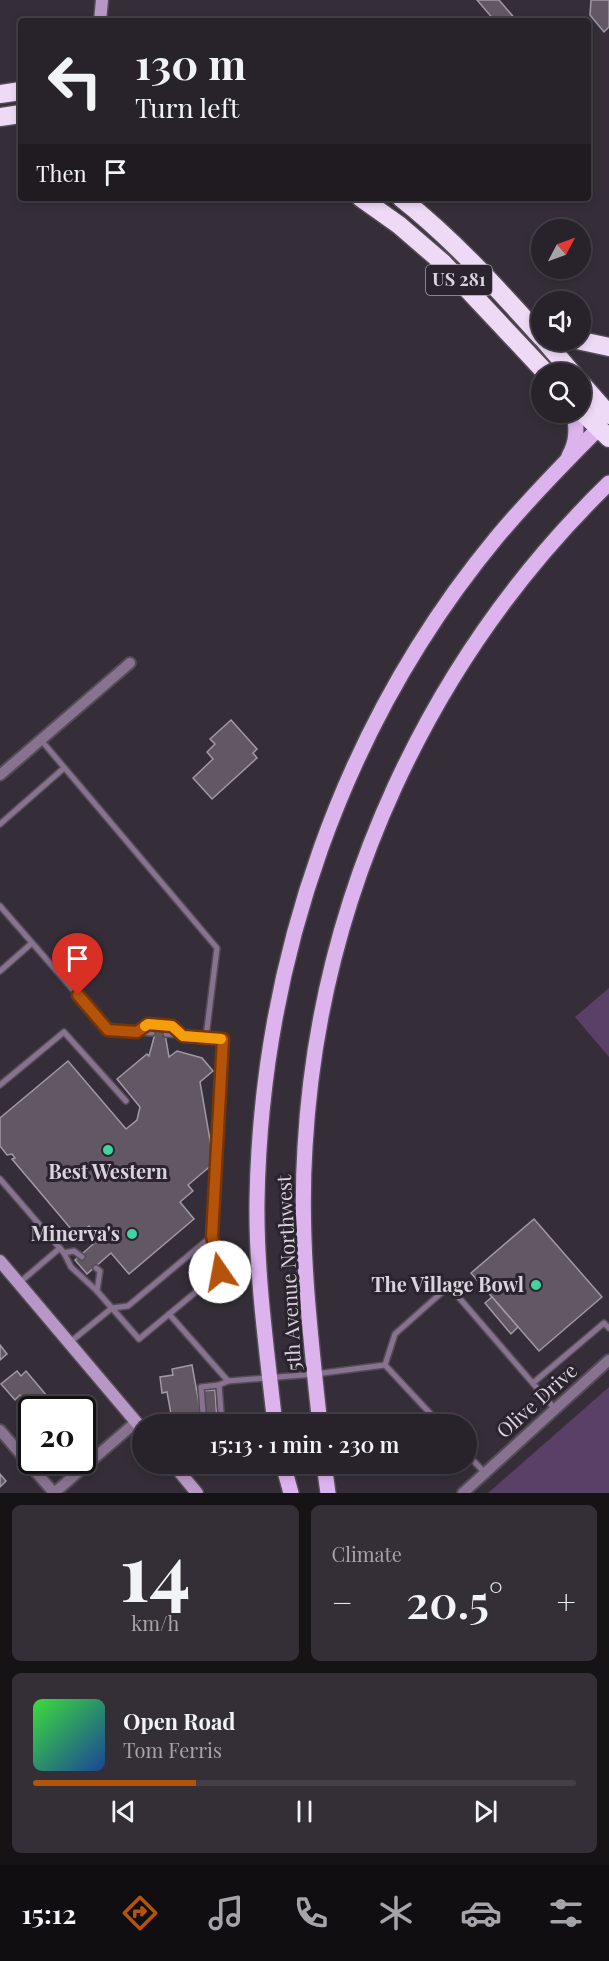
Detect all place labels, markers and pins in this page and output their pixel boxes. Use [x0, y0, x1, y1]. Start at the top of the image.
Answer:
pin [52, 933, 103, 995]
marker: Best Western [101, 1143, 115, 1157]
place label: Best Western [48, 1157, 168, 1184]
place label: Minerva's [31, 1219, 120, 1246]
marker: Minerva's [125, 1227, 139, 1241]
place label: The Village Bowl [371, 1270, 524, 1297]
marker: The Village Bowl [529, 1278, 543, 1292]

